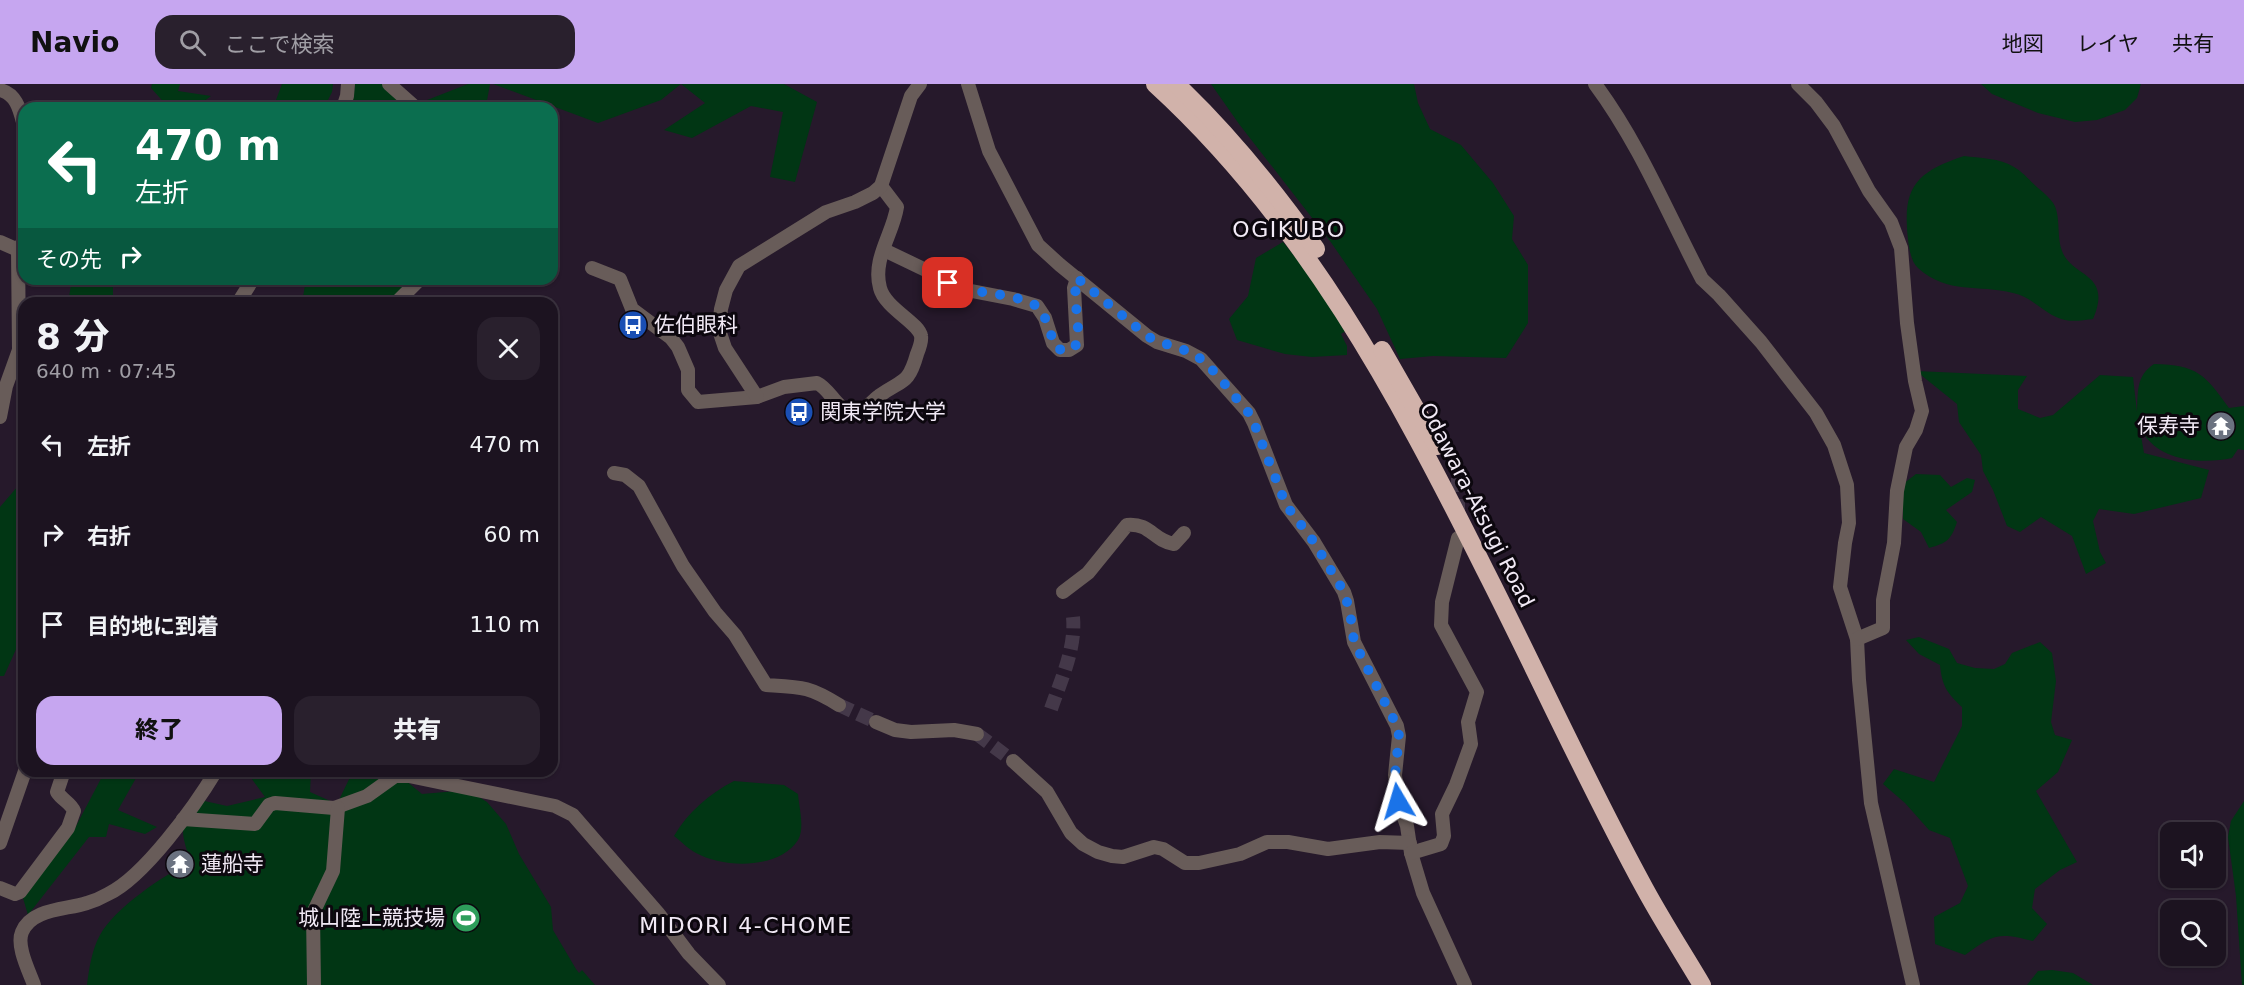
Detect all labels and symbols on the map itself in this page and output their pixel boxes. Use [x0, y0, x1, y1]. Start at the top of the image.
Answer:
district label: OGIKUBO [1232, 217, 1346, 242]
pin [922, 257, 973, 308]
bus stop icon: 佐伯眼科 [617, 309, 649, 341]
place label: 佐伯眼科 [654, 313, 738, 337]
bus stop icon: 関東学院大学 [783, 396, 815, 428]
street label: Odawara-Atsugi Road [1415, 399, 1539, 611]
place label: 関東学院大学 [820, 400, 946, 424]
temple icon: 保寿寺 [2205, 410, 2237, 442]
place label: 保寿寺 [2137, 414, 2200, 438]
position arrow [1366, 769, 1430, 833]
temple icon: 蓮船寺 [164, 848, 196, 880]
place label: 蓮船寺 [201, 852, 264, 876]
sports icon: 城山陸上競技場 [450, 902, 482, 934]
place label: 城山陸上競技場 [298, 906, 445, 930]
district label: MIDORI 4-CHOME [639, 913, 853, 938]

